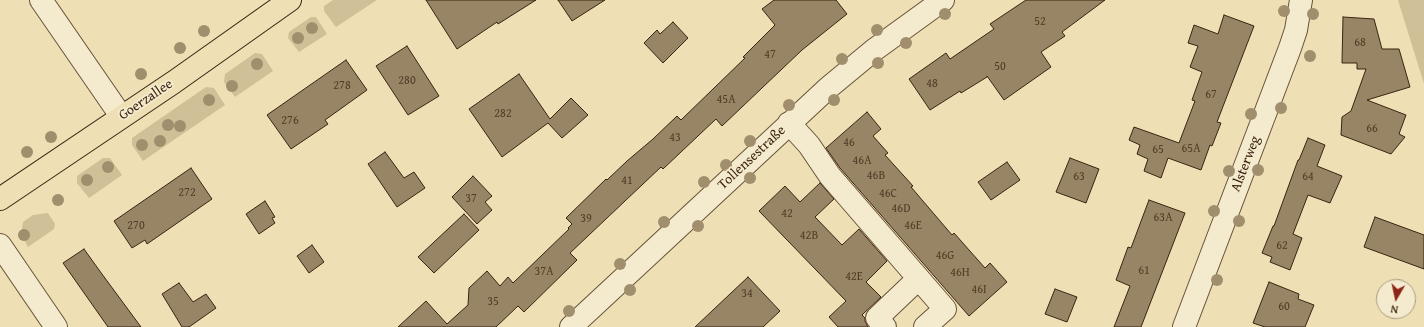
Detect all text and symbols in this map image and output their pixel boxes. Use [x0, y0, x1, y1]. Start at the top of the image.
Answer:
house number: 52 [1034, 15, 1046, 29]
house number: 68 [1354, 36, 1366, 50]
house number: 47 [764, 48, 776, 62]
house number: 50 [994, 60, 1006, 74]
house number: 280 [398, 74, 416, 88]
street label: Goerzallee [116, 76, 176, 124]
house number: 48 [926, 77, 938, 91]
house number: 278 [333, 79, 351, 93]
house number: 67 [1205, 88, 1217, 102]
house number: 45A [717, 93, 735, 107]
house number: 282 [494, 107, 512, 121]
house number: 276 [281, 114, 299, 128]
street label: Tollensestraße [715, 122, 789, 194]
house number: 66 [1366, 122, 1378, 136]
house number: 43 [669, 131, 681, 145]
street label: Alsterweg [1228, 134, 1264, 194]
house number: 46 [843, 136, 855, 150]
house number: 65A [1182, 142, 1200, 156]
house number: 65 [1152, 143, 1164, 157]
house number: 46A [853, 154, 871, 168]
house number: 46B [867, 169, 885, 183]
house number: 63 [1073, 170, 1085, 184]
house number: 64 [1302, 170, 1314, 184]
house number: 41 [621, 174, 633, 188]
house number: 272 [178, 186, 196, 200]
house number: 46C [879, 187, 897, 201]
house number: 37 [465, 192, 477, 206]
house number: 46D [892, 202, 910, 216]
house number: 42 [781, 207, 793, 221]
house number: 63A [1154, 211, 1172, 225]
house number: 39 [580, 212, 592, 226]
house number: 270 [127, 219, 145, 233]
house number: 46E [904, 219, 922, 233]
house number: 42B [800, 229, 818, 243]
house number: 62 [1276, 239, 1288, 253]
house number: 46G [936, 249, 954, 263]
house number: 61 [1138, 264, 1150, 278]
house number: 37A [535, 265, 553, 279]
house number: 46H [950, 266, 970, 280]
house number: 42E [845, 270, 863, 284]
north arrow [1376, 279, 1416, 319]
house number: 46I [971, 283, 987, 297]
house number: 34 [741, 287, 753, 301]
house number: 35 [487, 295, 499, 309]
house number: 60 [1278, 300, 1290, 314]
text: N [1389, 301, 1399, 318]

